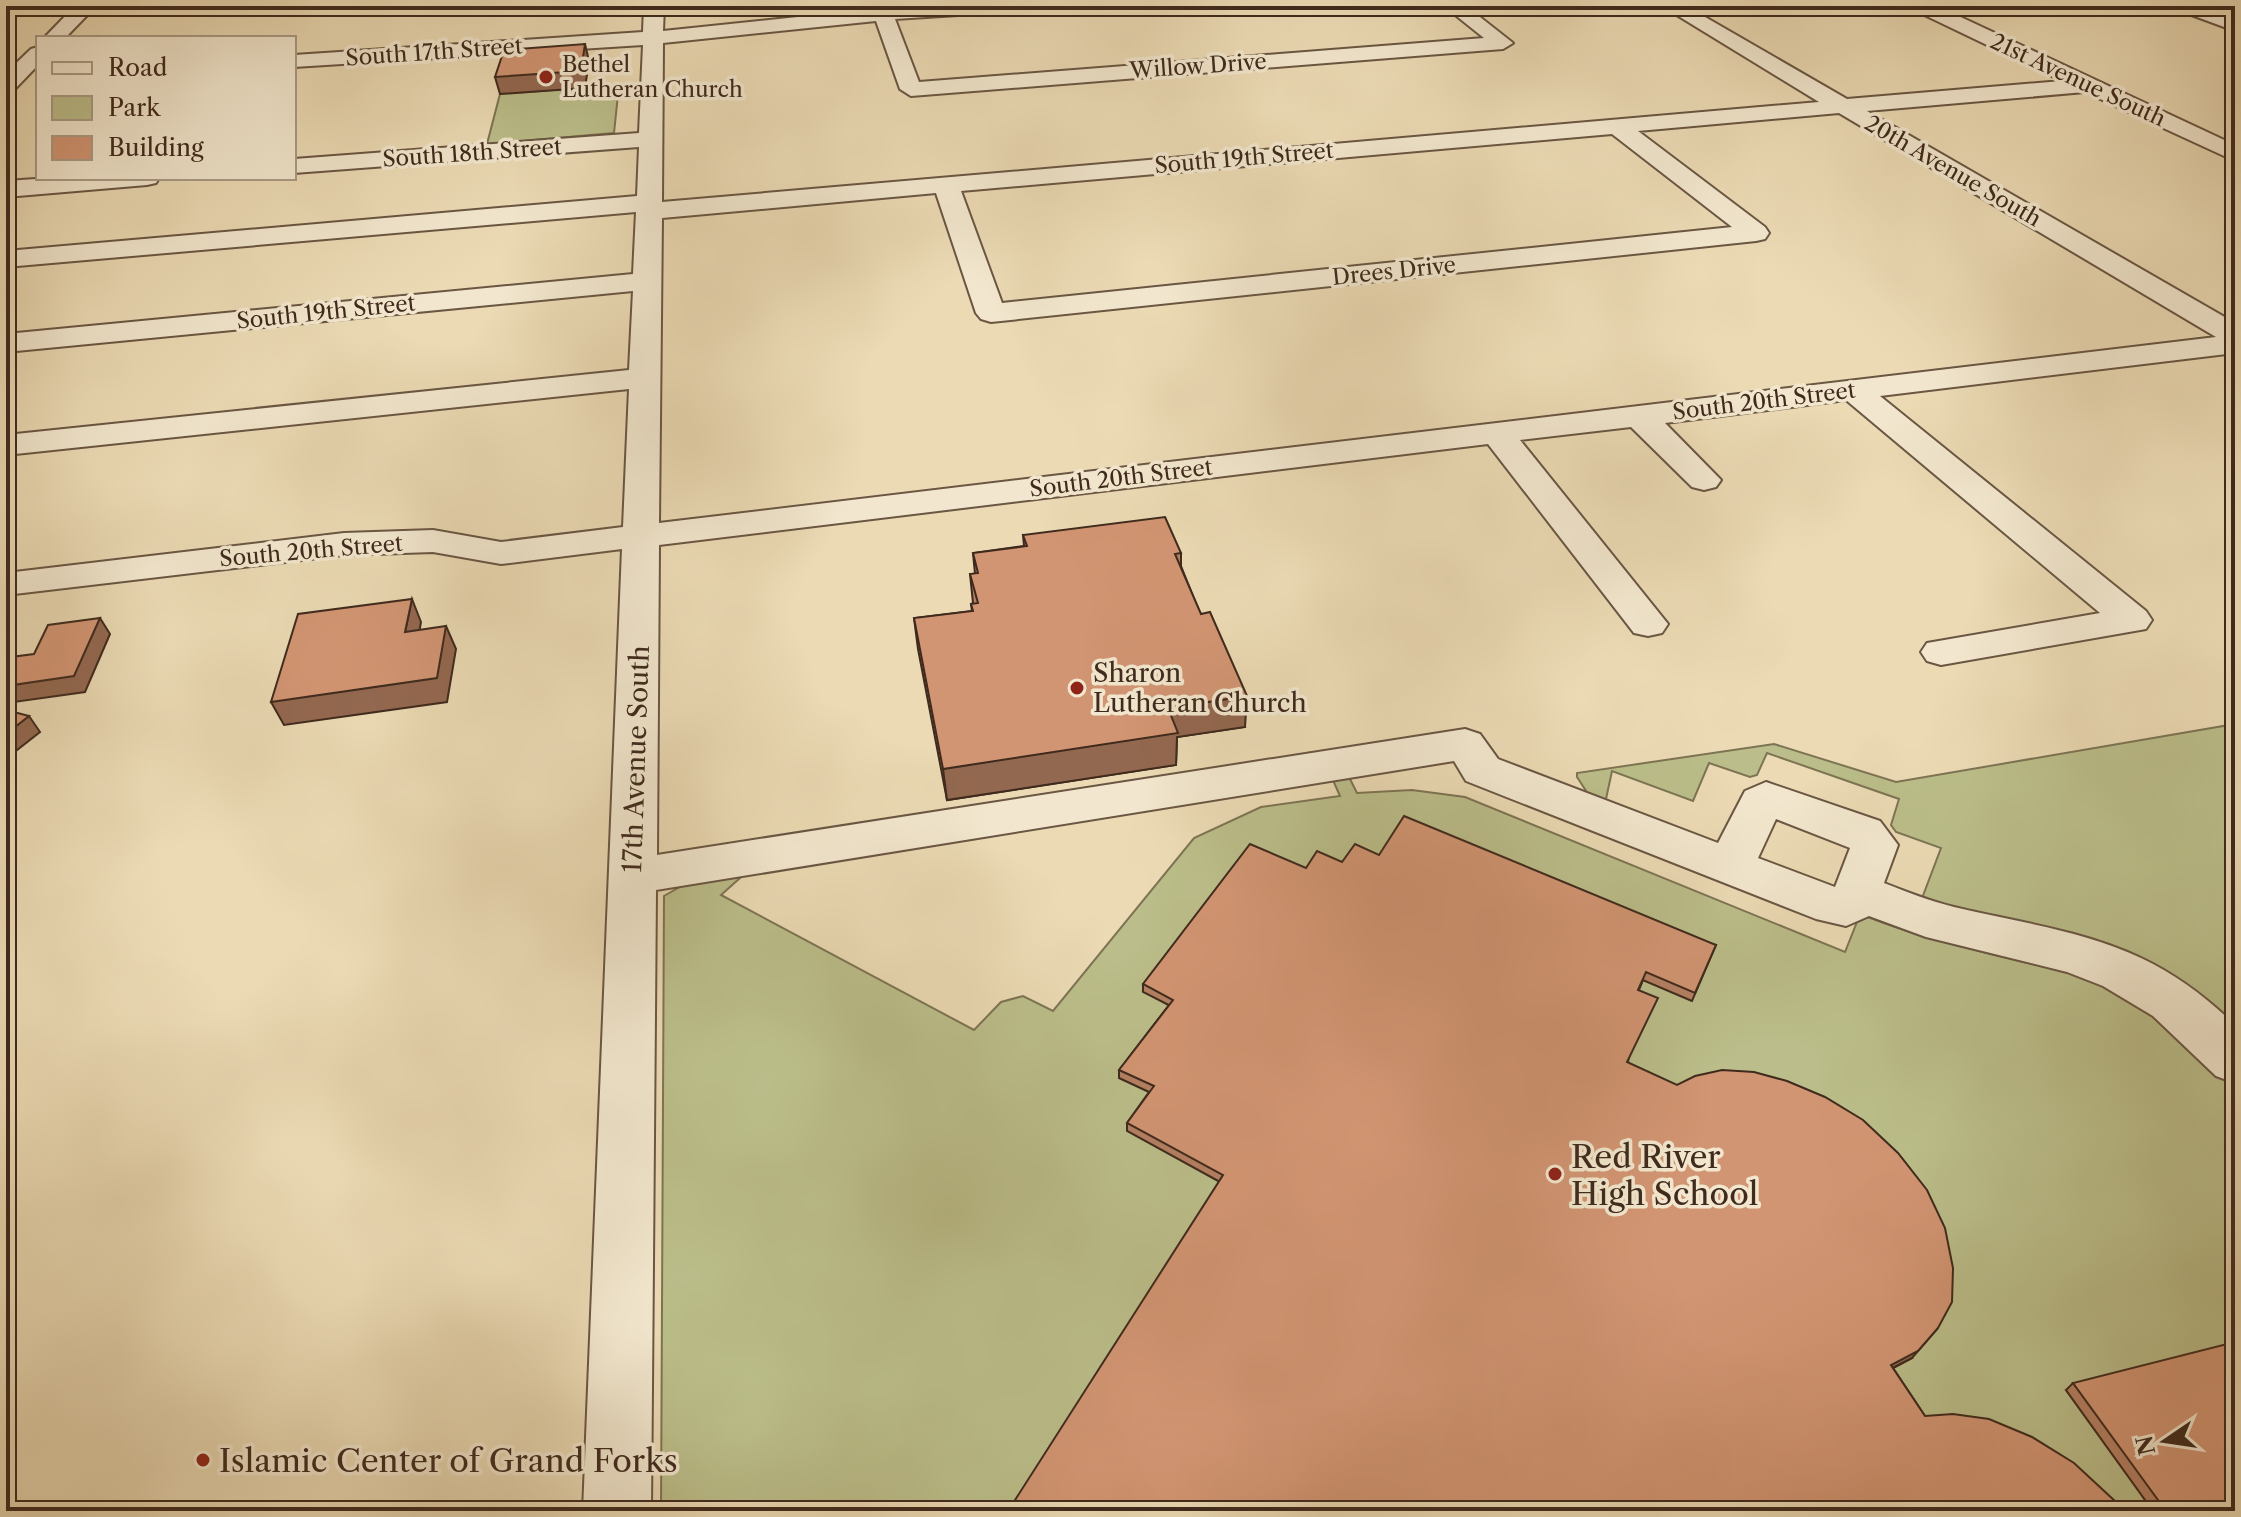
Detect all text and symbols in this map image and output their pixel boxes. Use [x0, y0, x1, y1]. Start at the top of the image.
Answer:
street label: 21st Avenue South [1986, 28, 2170, 132]
street label: South 17th Street [345, 32, 524, 72]
legend [36, 36, 296, 180]
street label: Willow Drive [1128, 48, 1267, 84]
place label: Bethel Lutheran Church [562, 51, 743, 103]
text: Road [108, 53, 168, 82]
marker: Bethel Lutheran Church [537, 68, 555, 86]
text: Park [108, 93, 161, 122]
street label: 20th Avenue South [1860, 110, 2046, 233]
text: Building [108, 133, 204, 162]
street label: South 18th Street [381, 133, 563, 173]
street label: South 19th Street [1153, 137, 1335, 179]
street label: Drees Drive [1331, 251, 1457, 291]
street label: South 19th Street [235, 289, 417, 335]
street label: South 20th Street [1671, 376, 1857, 426]
street label: South 20th Street [1028, 453, 1214, 503]
street label: South 20th Street [218, 530, 404, 572]
street label: 17th Avenue South [616, 645, 656, 873]
place label: Sharon Lutheran Church [1093, 657, 1307, 719]
marker: Sharon Lutheran Church [1068, 679, 1086, 697]
place label: Red River High School [1571, 1137, 1758, 1213]
marker: Red River High School [1546, 1165, 1564, 1183]
north arrow [2125, 1401, 2205, 1481]
text: N [2131, 1433, 2161, 1458]
place label: Islamic Center of Grand Forks [219, 1441, 678, 1480]
marker: Islamic Center of Grand Forks [194, 1451, 212, 1469]

